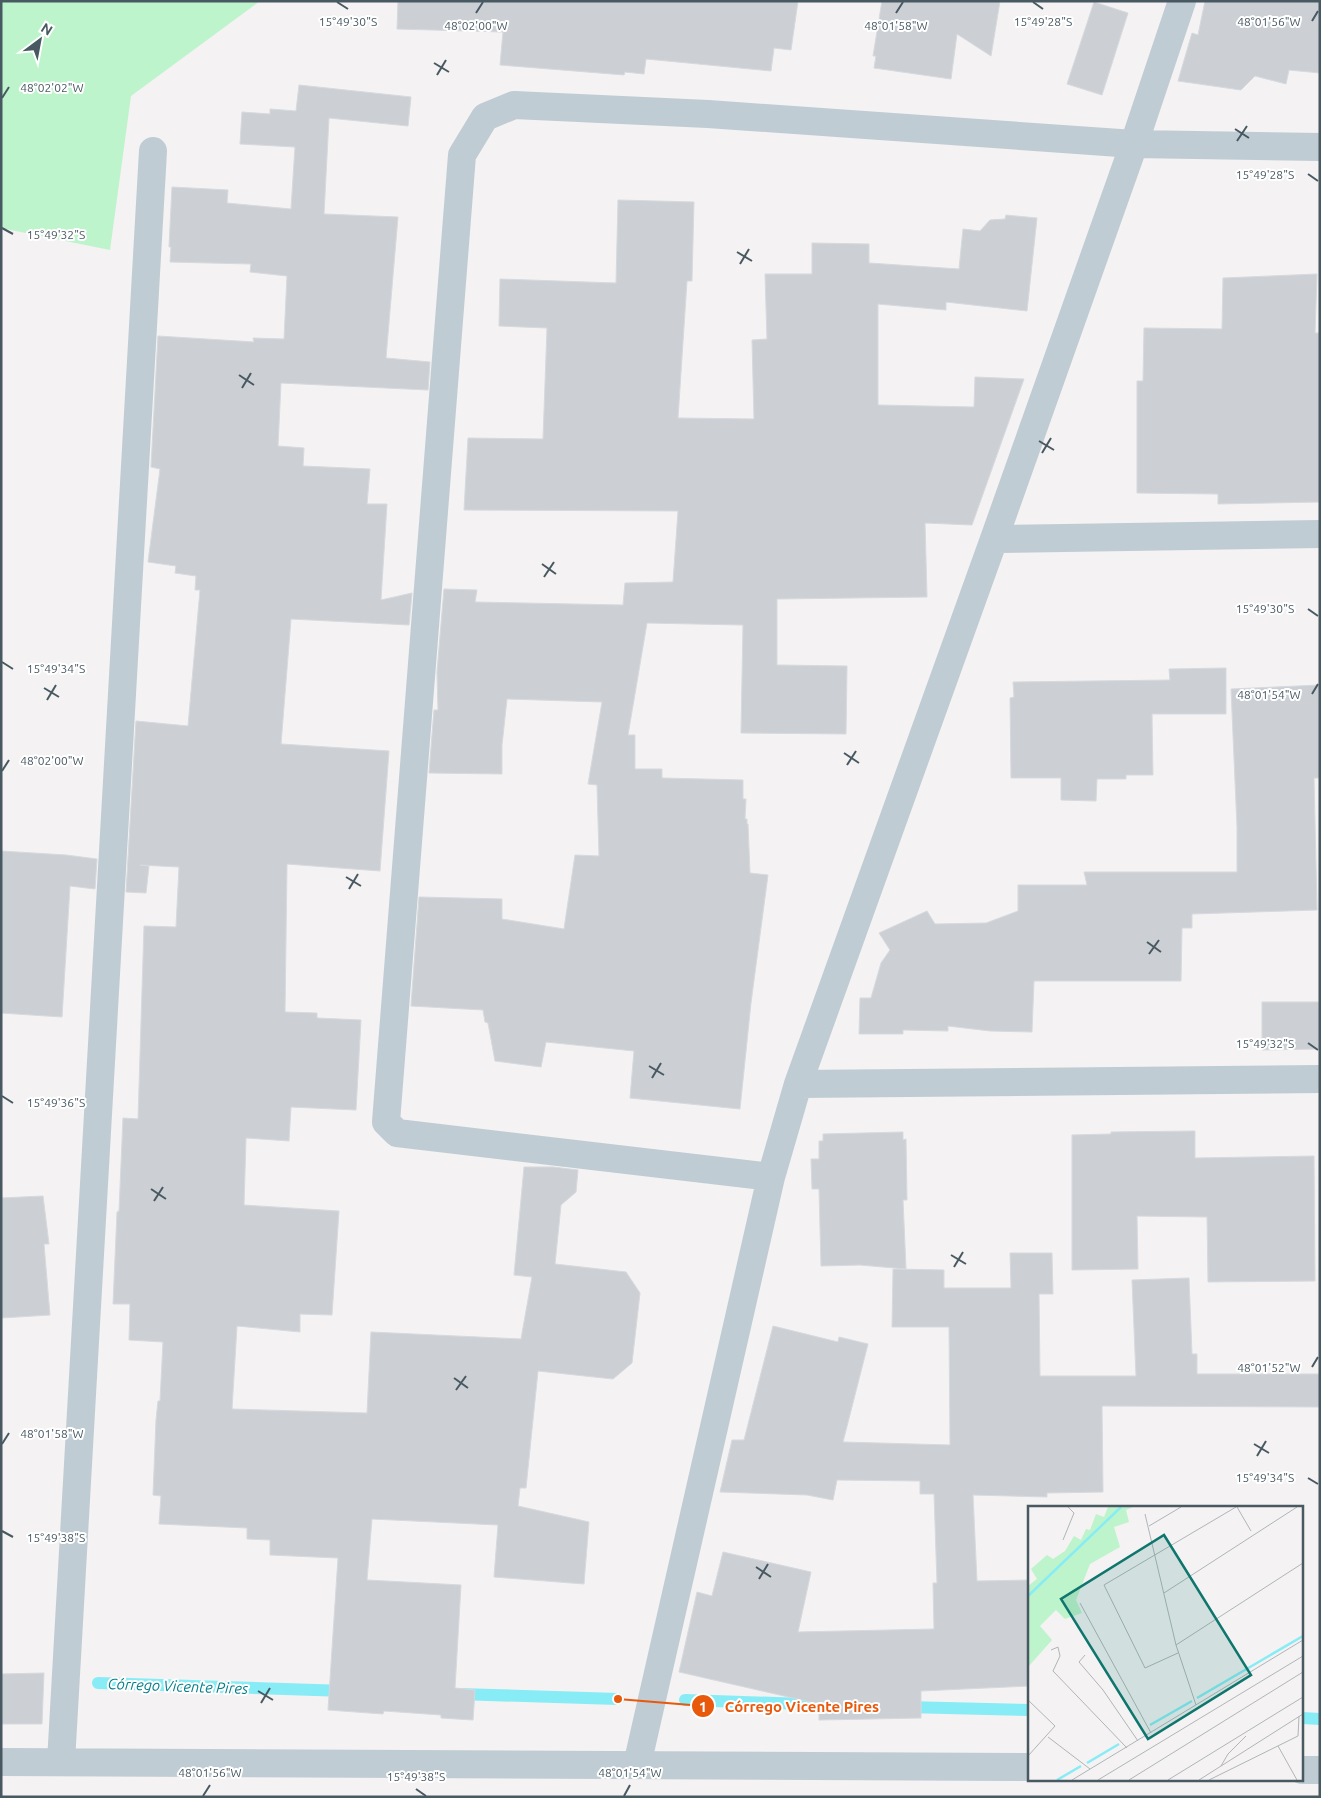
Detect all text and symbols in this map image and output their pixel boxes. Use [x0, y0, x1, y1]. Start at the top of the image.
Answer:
north arrow [15, 15, 65, 65]
text: 15°49'30"S [319, 15, 377, 28]
text: 15°49'28"S [1014, 15, 1072, 28]
text: 48°01'56"W [1237, 15, 1301, 28]
text: N [38, 19, 56, 39]
text: 48°02'00"W [444, 19, 508, 32]
text: 48°01'58"W [864, 19, 928, 32]
text: 48°02'02"W [20, 81, 84, 94]
text: 15°49'28"S [1236, 168, 1294, 181]
text: 15°49'32"S [27, 228, 85, 241]
text: 15°49'30"S [1236, 602, 1294, 615]
text: 15°49'34"S [27, 662, 85, 675]
text: 48°01'54"W [1237, 688, 1301, 701]
text: 48°02'00"W [20, 754, 84, 767]
text: 15°49'32"S [1236, 1037, 1294, 1050]
text: 15°49'36"S [27, 1096, 85, 1109]
text: 48°01'52"W [1237, 1361, 1301, 1374]
text: 48°01'58"W [20, 1427, 84, 1440]
text: 15°49'34"S [1236, 1471, 1294, 1484]
inset map [1028, 1506, 1304, 1780]
text: 15°49'38"S [27, 1531, 85, 1544]
water label: Córrego Vicente Pires [107, 1675, 249, 1697]
callout: Córrego Vicente Pires [690, 1691, 889, 1721]
text: 1 [699, 1698, 707, 1715]
text: Córrego Vicente Pires [725, 1698, 879, 1715]
text: 48°01'56"W [178, 1766, 242, 1779]
text: 48°01'54"W [598, 1766, 662, 1779]
text: 15°49'38"S [387, 1770, 445, 1783]

